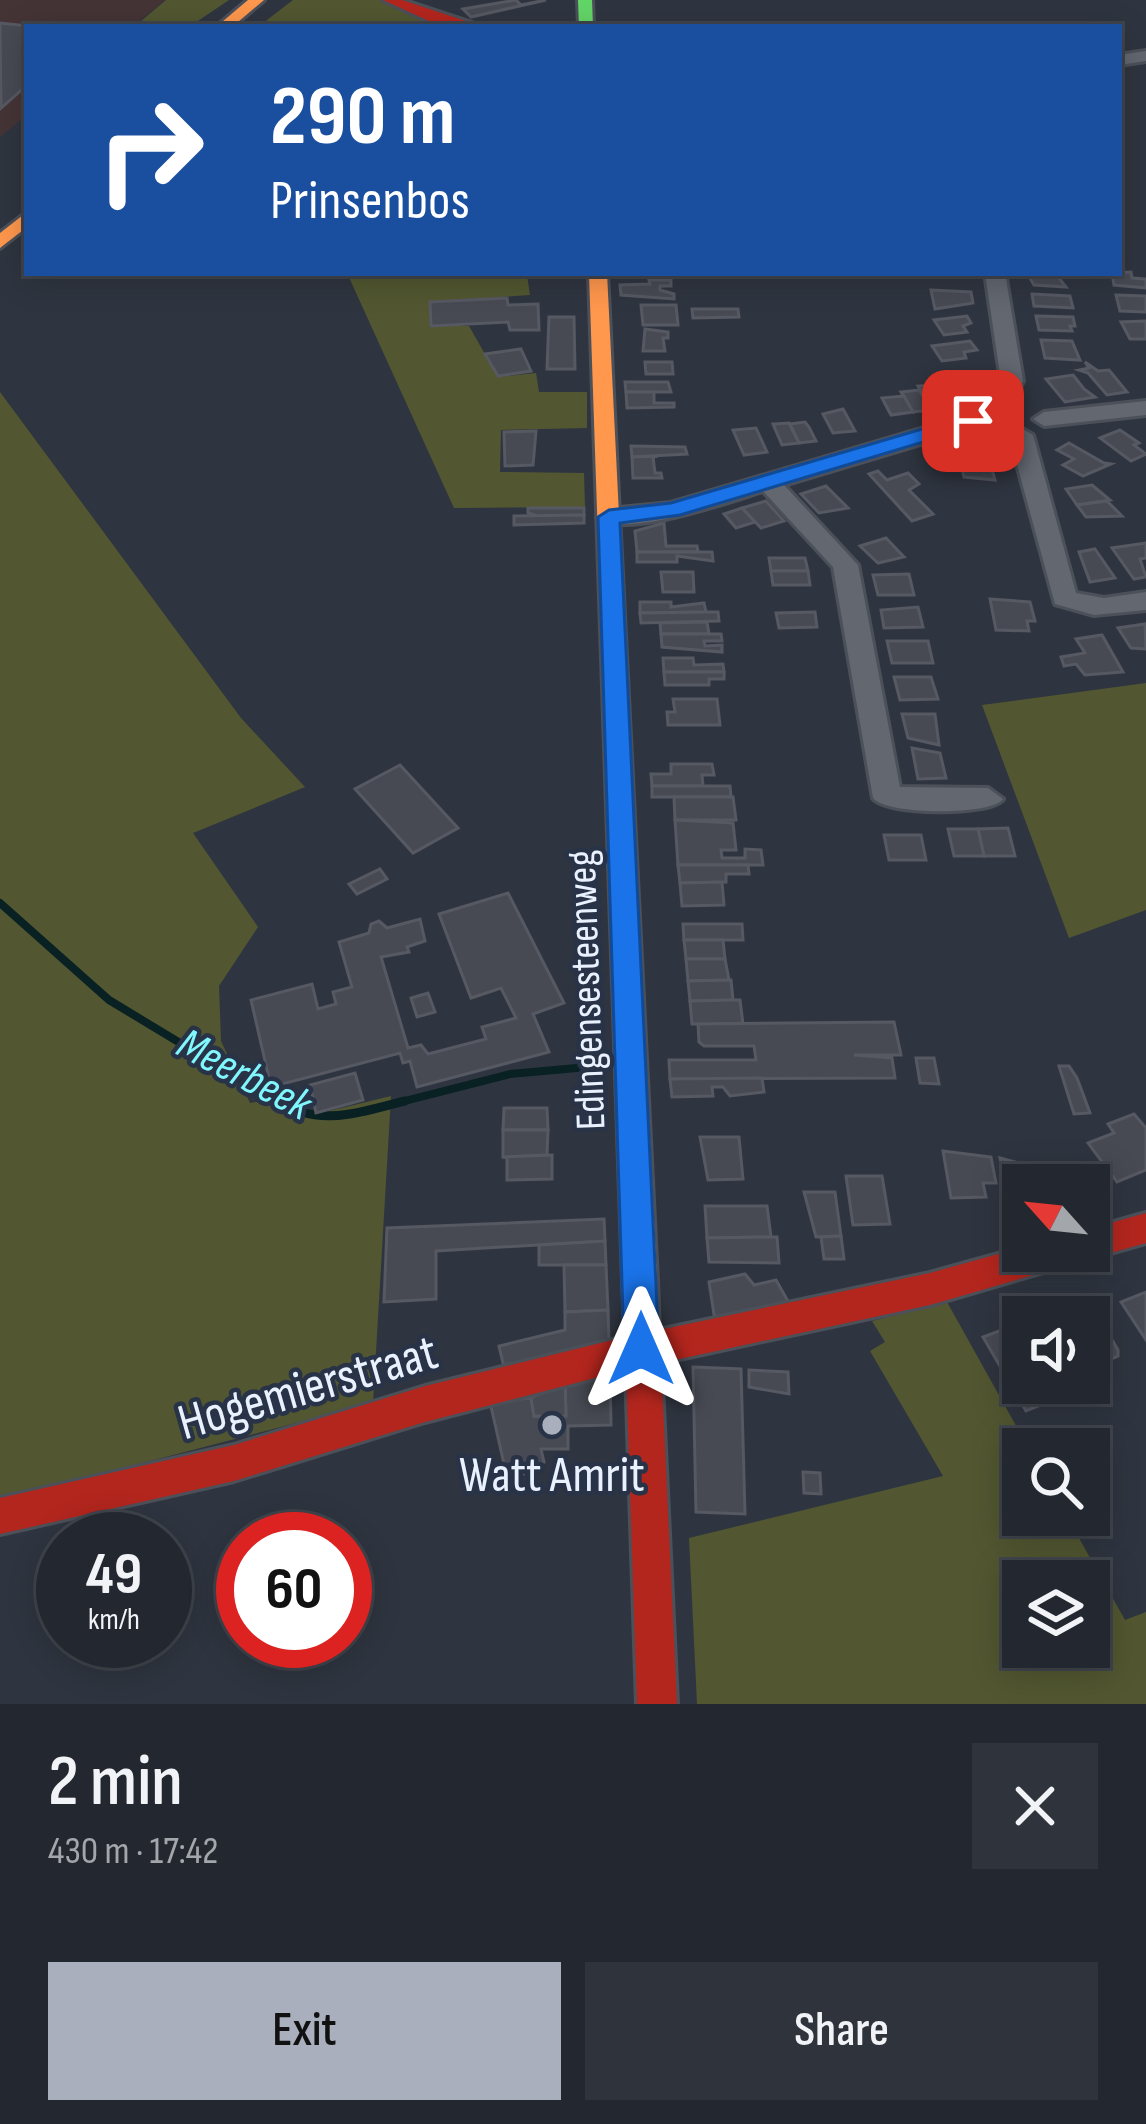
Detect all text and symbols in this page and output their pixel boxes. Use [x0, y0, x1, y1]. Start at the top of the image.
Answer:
text: 290 m [270, 67, 455, 168]
icon: right [72, 72, 228, 228]
text: Prinsenbos [270, 169, 470, 234]
pin [922, 370, 1024, 472]
icon: arrive [940, 388, 1006, 454]
street label: Edingensesteenweg [557, 849, 617, 1131]
water label: Meerbeek [167, 1017, 322, 1134]
north arrow [1002, 1164, 1110, 1272]
map controls [1002, 1164, 1110, 1668]
position arrow [578, 1286, 704, 1412]
button: sound [1002, 1296, 1110, 1404]
street label: Hogemierstraat [171, 1322, 445, 1454]
marker: Watt Amrit [539, 1412, 565, 1438]
button: search [1002, 1428, 1110, 1536]
place label: Watt Amrit [459, 1445, 645, 1506]
speed limit sign: 60 [216, 1512, 372, 1668]
text: 49 [86, 1539, 142, 1611]
button: layers [1002, 1560, 1110, 1668]
text: km/h [88, 1602, 140, 1638]
text: 2 min [48, 1739, 183, 1826]
button: close [972, 1743, 1098, 1869]
text: 430 m · 17:42 [48, 1828, 218, 1875]
button: Exit [48, 1962, 561, 2100]
button: Share [585, 1962, 1098, 2100]

